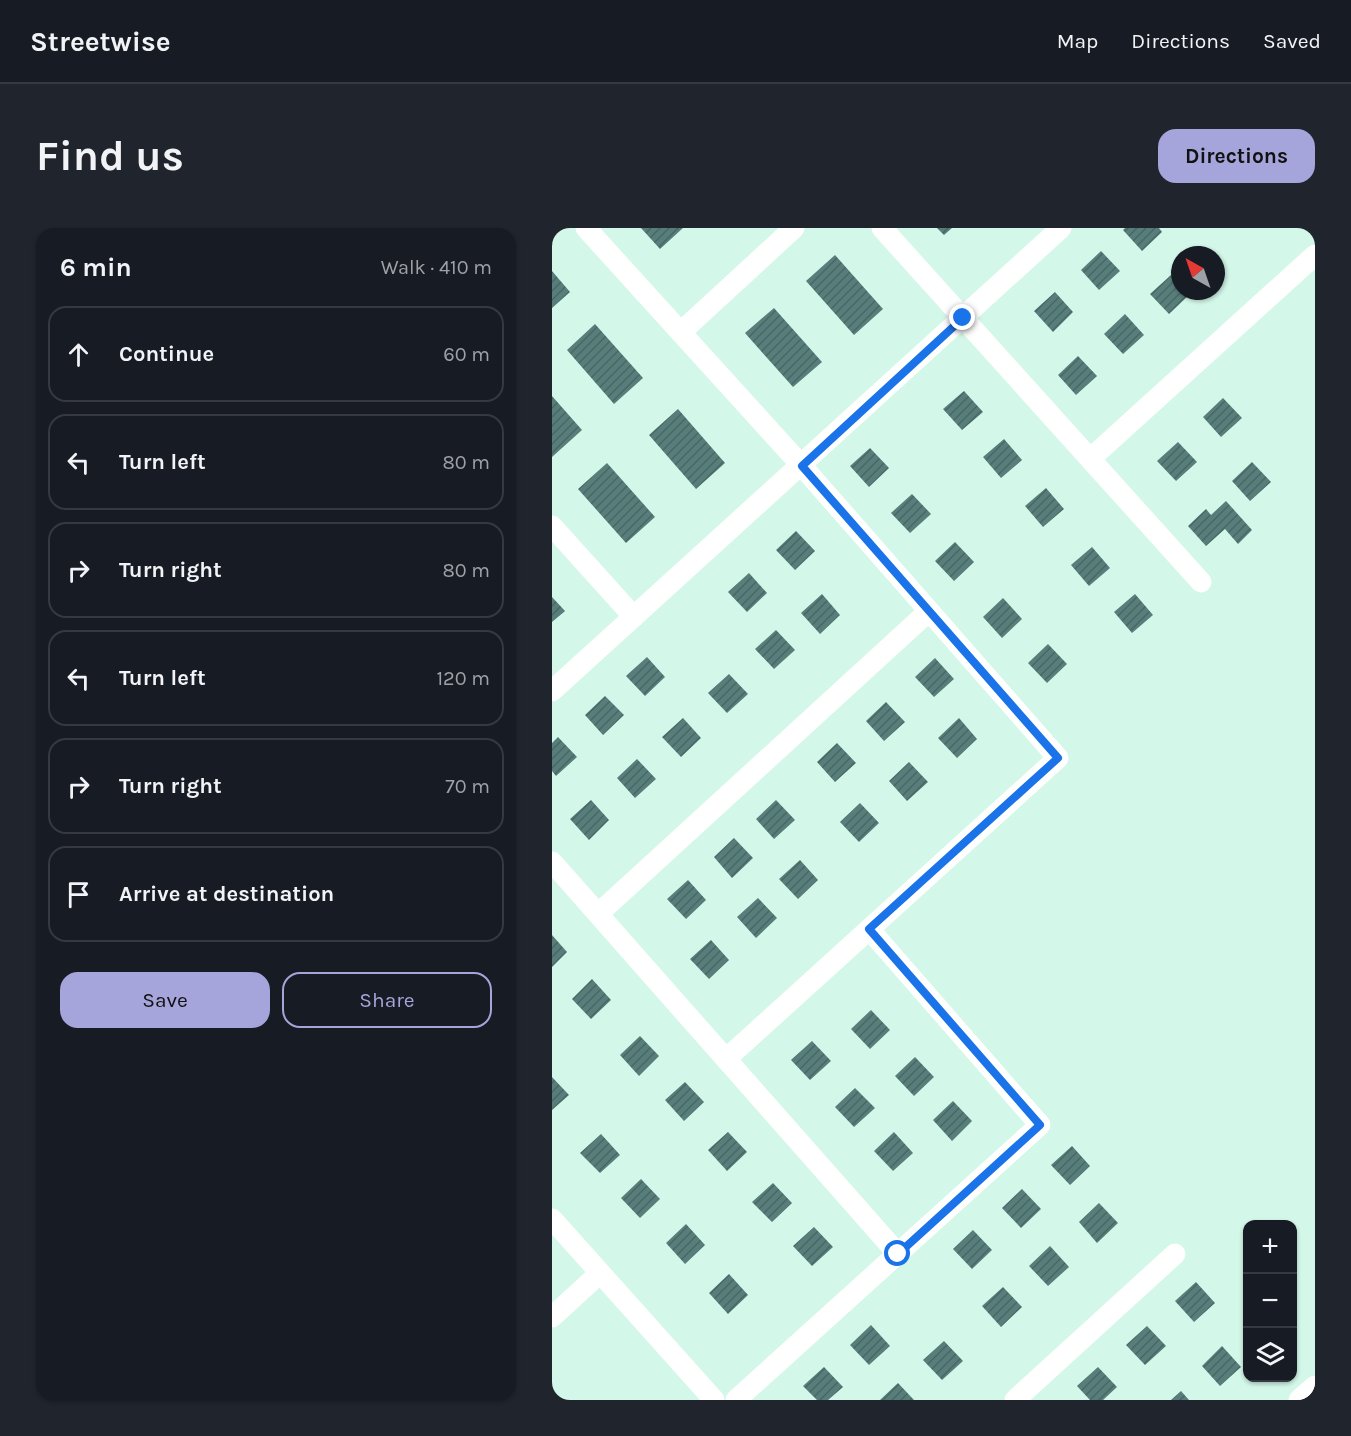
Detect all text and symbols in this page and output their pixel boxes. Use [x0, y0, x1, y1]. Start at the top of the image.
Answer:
text: Streetwise [30, 25, 171, 58]
text: Map [1057, 29, 1098, 53]
text: Directions [1131, 29, 1230, 53]
text: Saved [1263, 29, 1321, 53]
button: Directions [1158, 129, 1315, 183]
text: Find us [36, 131, 184, 181]
north arrow [1171, 246, 1225, 300]
text: 6 min [60, 252, 132, 283]
text: Walk · 410 m [381, 256, 492, 279]
route end [949, 304, 975, 330]
icon: ahead [62, 338, 95, 371]
text: Continue [119, 341, 214, 367]
text: 60 m [443, 343, 490, 366]
icon: left [62, 446, 95, 479]
text: Turn left [119, 449, 206, 475]
text: 80 m [442, 451, 490, 474]
icon: right [62, 554, 95, 587]
text: Turn right [119, 557, 222, 583]
text: 80 m [442, 559, 490, 582]
icon: left [62, 662, 95, 695]
text: Turn left [119, 665, 206, 691]
text: 120 m [436, 667, 490, 690]
icon: right [62, 770, 95, 803]
text: Turn right [119, 773, 222, 799]
text: 70 m [445, 775, 490, 798]
icon: arrive [62, 878, 95, 911]
text: Arrive at destination [119, 881, 334, 907]
button: Save [60, 972, 270, 1028]
button: Share [282, 972, 492, 1028]
map controls [1243, 1220, 1297, 1382]
button: + [1243, 1220, 1297, 1274]
route start [884, 1240, 910, 1266]
button: − [1243, 1274, 1297, 1328]
button: layers [1243, 1328, 1297, 1382]

